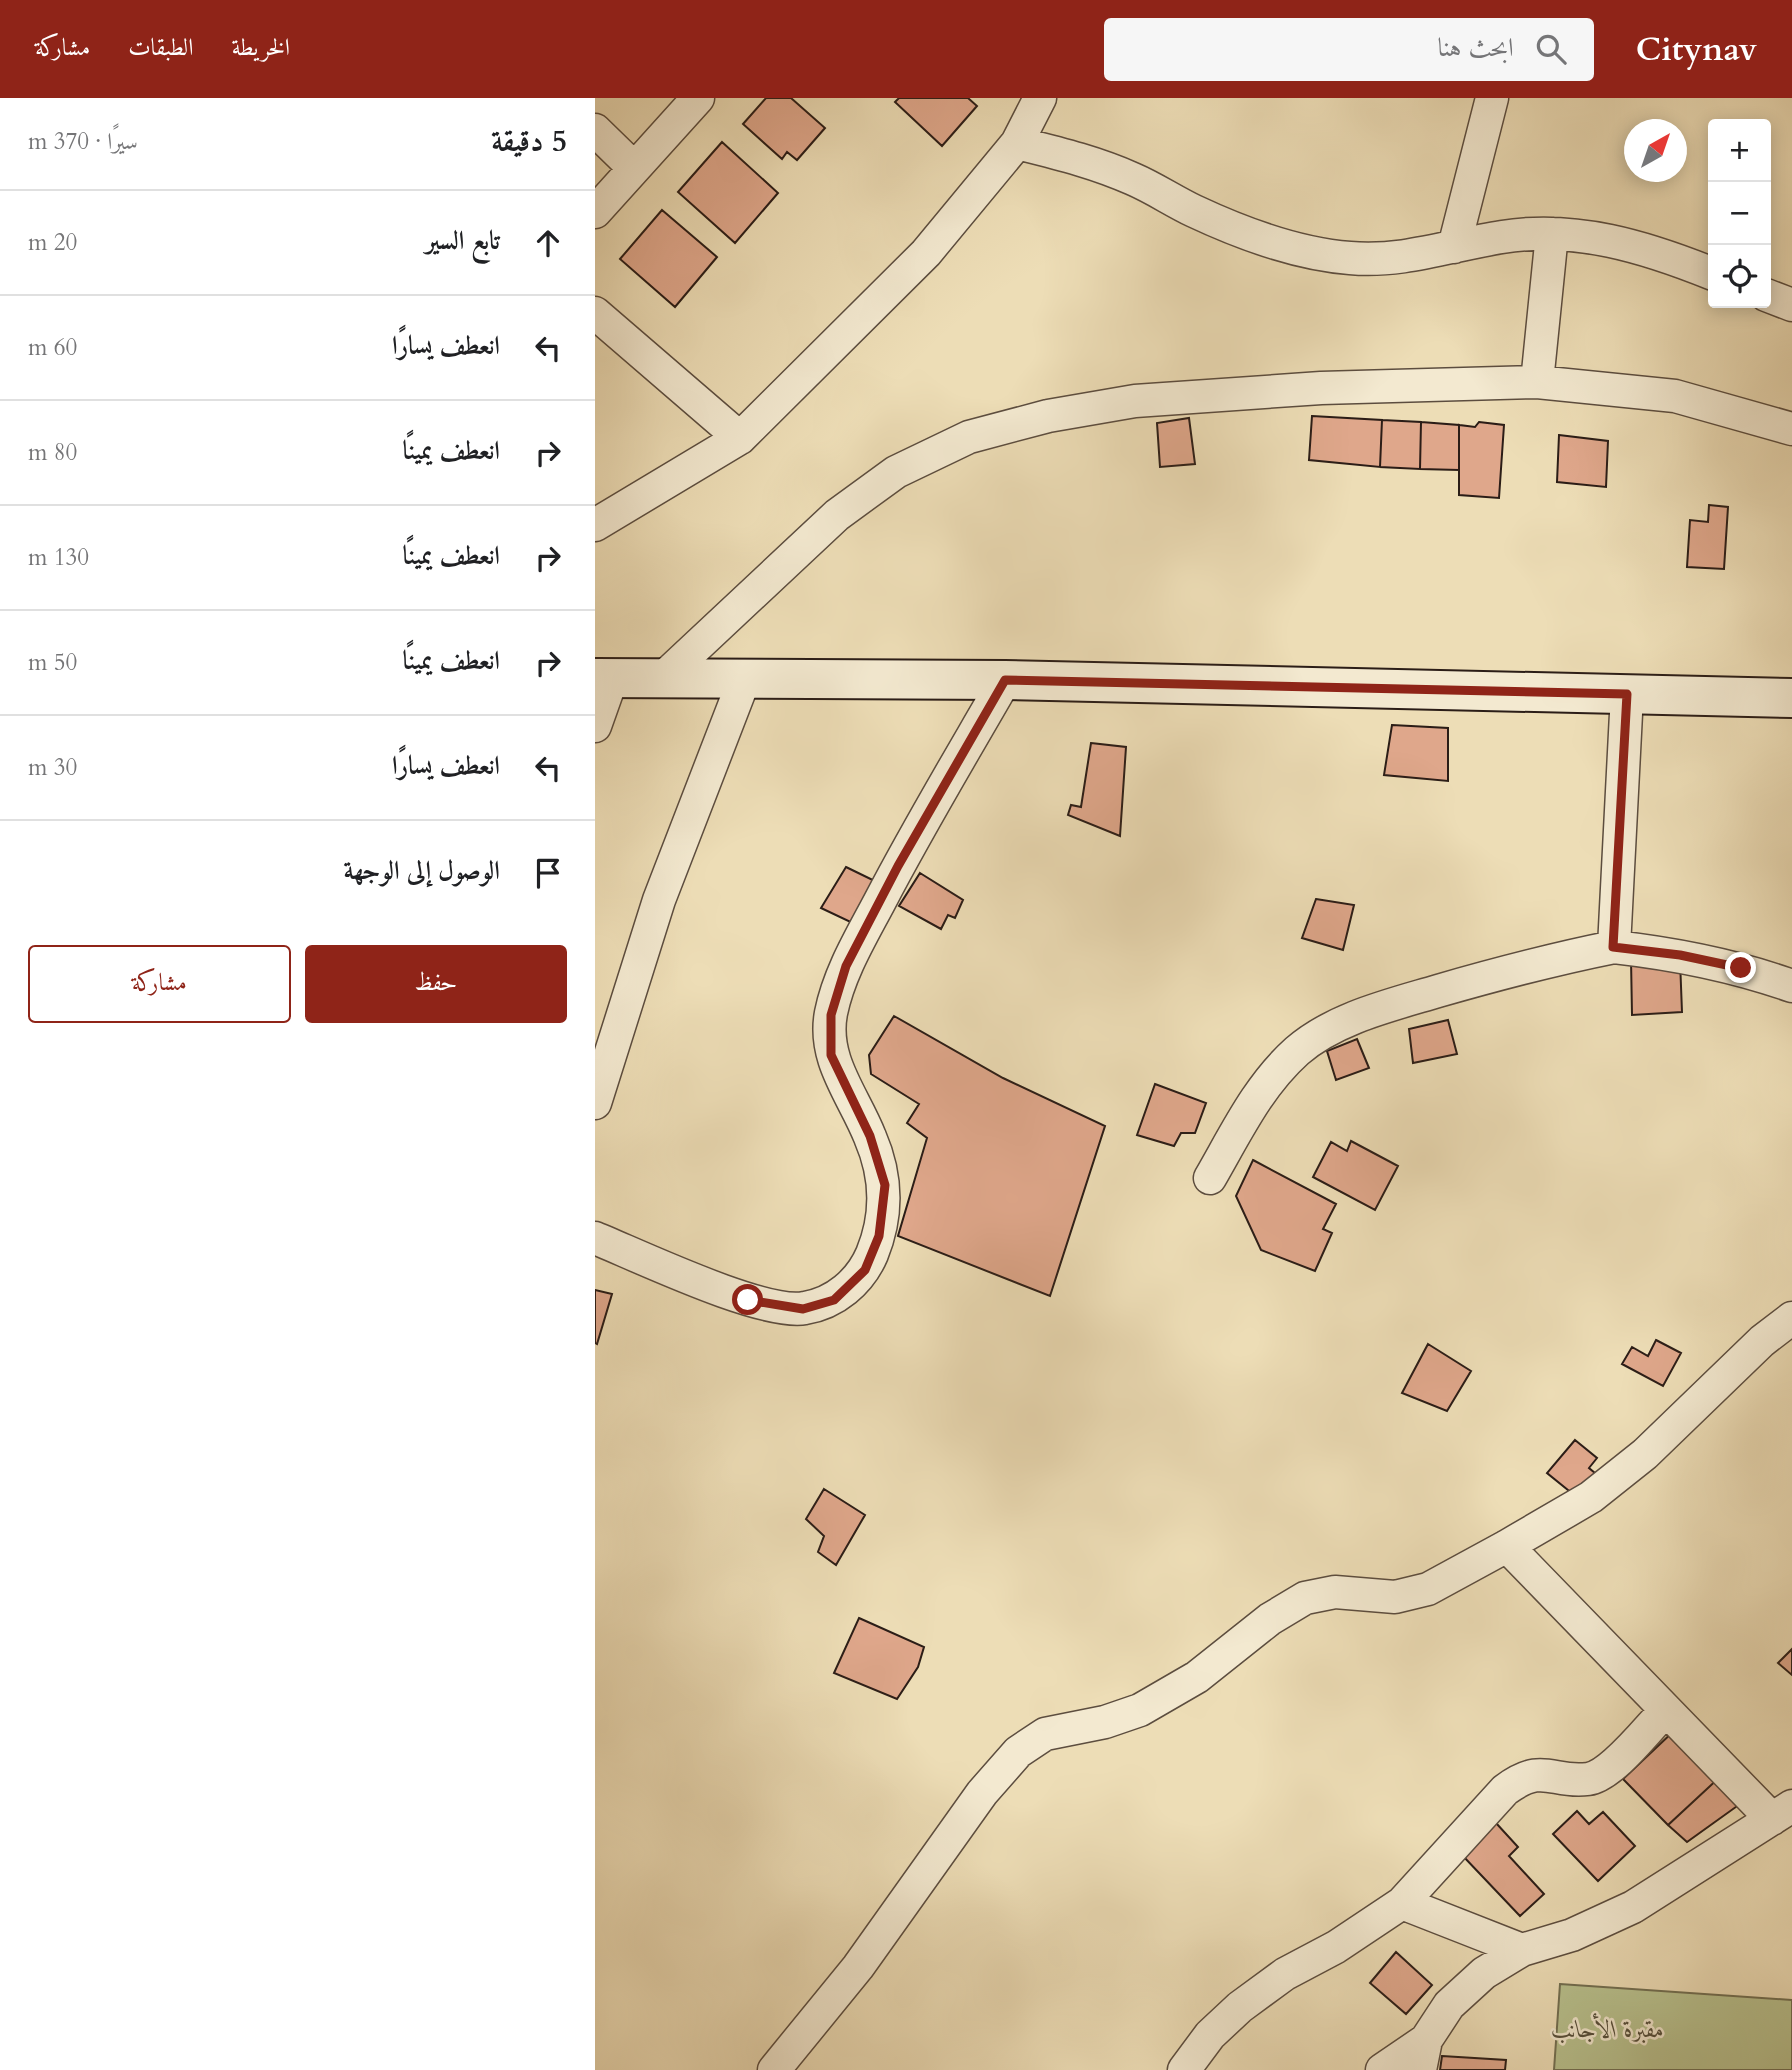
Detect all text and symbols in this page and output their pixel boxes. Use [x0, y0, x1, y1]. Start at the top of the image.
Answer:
search box [1104, 18, 1594, 81]
text: Citynav [1636, 27, 1757, 72]
text: ابحث هنا [1437, 30, 1514, 65]
icon: search [1532, 30, 1570, 68]
text: مشاركة [35, 31, 90, 64]
text: الطبقات [128, 31, 194, 64]
text: الخريطة [232, 31, 290, 64]
north arrow [1624, 119, 1687, 182]
map controls [1708, 119, 1771, 308]
button: + [1708, 119, 1771, 182]
text: 5 دقيقة [491, 121, 567, 162]
text: سيرًا · 370 m [28, 126, 138, 157]
button: − [1708, 182, 1771, 245]
text: تابع السير [425, 223, 500, 258]
icon: ahead [529, 224, 567, 262]
text: 20 m [28, 227, 77, 258]
button: locate [1708, 245, 1771, 308]
text: انعطف يسارًا [392, 328, 500, 363]
icon: left [529, 329, 567, 367]
text: 60 m [28, 332, 77, 363]
text: انعطف يمينًا [402, 433, 500, 468]
icon: right [529, 434, 567, 472]
text: 80 m [28, 437, 77, 468]
text: انعطف يمينًا [402, 538, 500, 573]
icon: right [529, 539, 567, 577]
text: 130 m [28, 542, 89, 573]
text: انعطف يمينًا [402, 643, 500, 678]
icon: right [529, 644, 567, 682]
text: 50 m [28, 647, 77, 678]
text: انعطف يسارًا [392, 748, 500, 783]
icon: left [529, 749, 567, 787]
text: 30 m [28, 752, 77, 783]
text: الوصول إلى الوجهة [344, 853, 500, 888]
icon: arrive [529, 854, 567, 892]
button: مشاركة [28, 945, 291, 1023]
button: حفظ [305, 945, 567, 1023]
route end [1725, 952, 1756, 983]
route start [732, 1284, 763, 1315]
park label: مقبرة الأجانب [1552, 2013, 1664, 2046]

